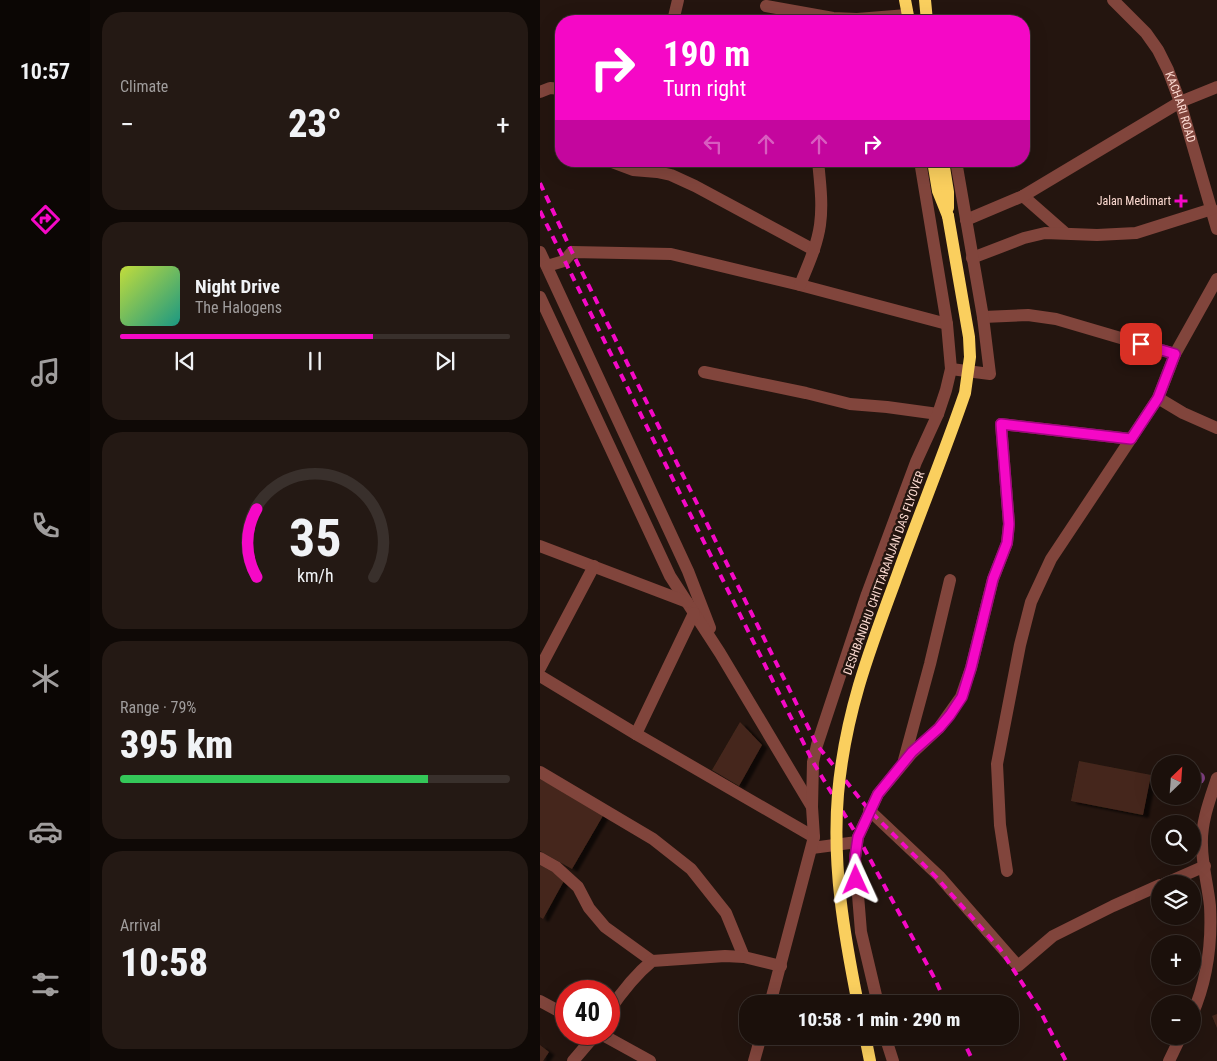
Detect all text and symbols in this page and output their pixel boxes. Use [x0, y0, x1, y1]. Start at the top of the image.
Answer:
text: 190 m [663, 34, 750, 75]
icon: right [580, 35, 645, 100]
text: 10:57 [20, 59, 70, 84]
street label: KACHARI ROAD [1162, 70, 1199, 144]
text: Turn right [663, 76, 746, 101]
text: Climate [120, 77, 168, 96]
text: 23° [288, 102, 342, 146]
text: − [120, 108, 134, 141]
text: + [496, 108, 510, 141]
icon: left [699, 130, 727, 158]
icon: ahead [752, 130, 780, 158]
icon: ahead [805, 130, 833, 158]
icon: right [858, 130, 886, 158]
place label: Jalan Medimart [1097, 194, 1171, 208]
marker: Jalan Medimart [1175, 195, 1187, 207]
icon: directions [28, 202, 63, 237]
text: Night Drive [195, 275, 280, 298]
text: The Halogens [195, 298, 282, 317]
pin [1120, 323, 1162, 365]
icon: arrive [1127, 330, 1155, 358]
icon: previous [171, 347, 199, 375]
icon: pause [301, 347, 329, 375]
icon: next [431, 347, 459, 375]
icon: music [28, 355, 63, 390]
street label: DESHBANDHU CHITTARANJAN DAS FLYOVER [841, 469, 928, 677]
icon: phone [28, 508, 63, 543]
text: 35 [289, 508, 341, 569]
text: km/h [297, 565, 333, 586]
icon: climate [28, 661, 63, 696]
text: Range · 79% [120, 698, 196, 717]
text: 395 km [120, 723, 233, 767]
north arrow [1151, 755, 1201, 805]
map controls [1151, 755, 1201, 1045]
icon: car [28, 814, 63, 849]
button: search [1151, 815, 1201, 865]
position arrow [829, 853, 881, 905]
button: layers [1151, 875, 1201, 925]
text: Arrival [120, 916, 161, 935]
button: + [1151, 935, 1201, 985]
text: 10:58 [120, 941, 208, 985]
icon: filters [28, 967, 63, 1002]
speed limit sign: 40 [555, 980, 620, 1045]
button: − [1151, 995, 1201, 1045]
text: 10:58 · 1 min · 290 m [798, 1008, 960, 1031]

